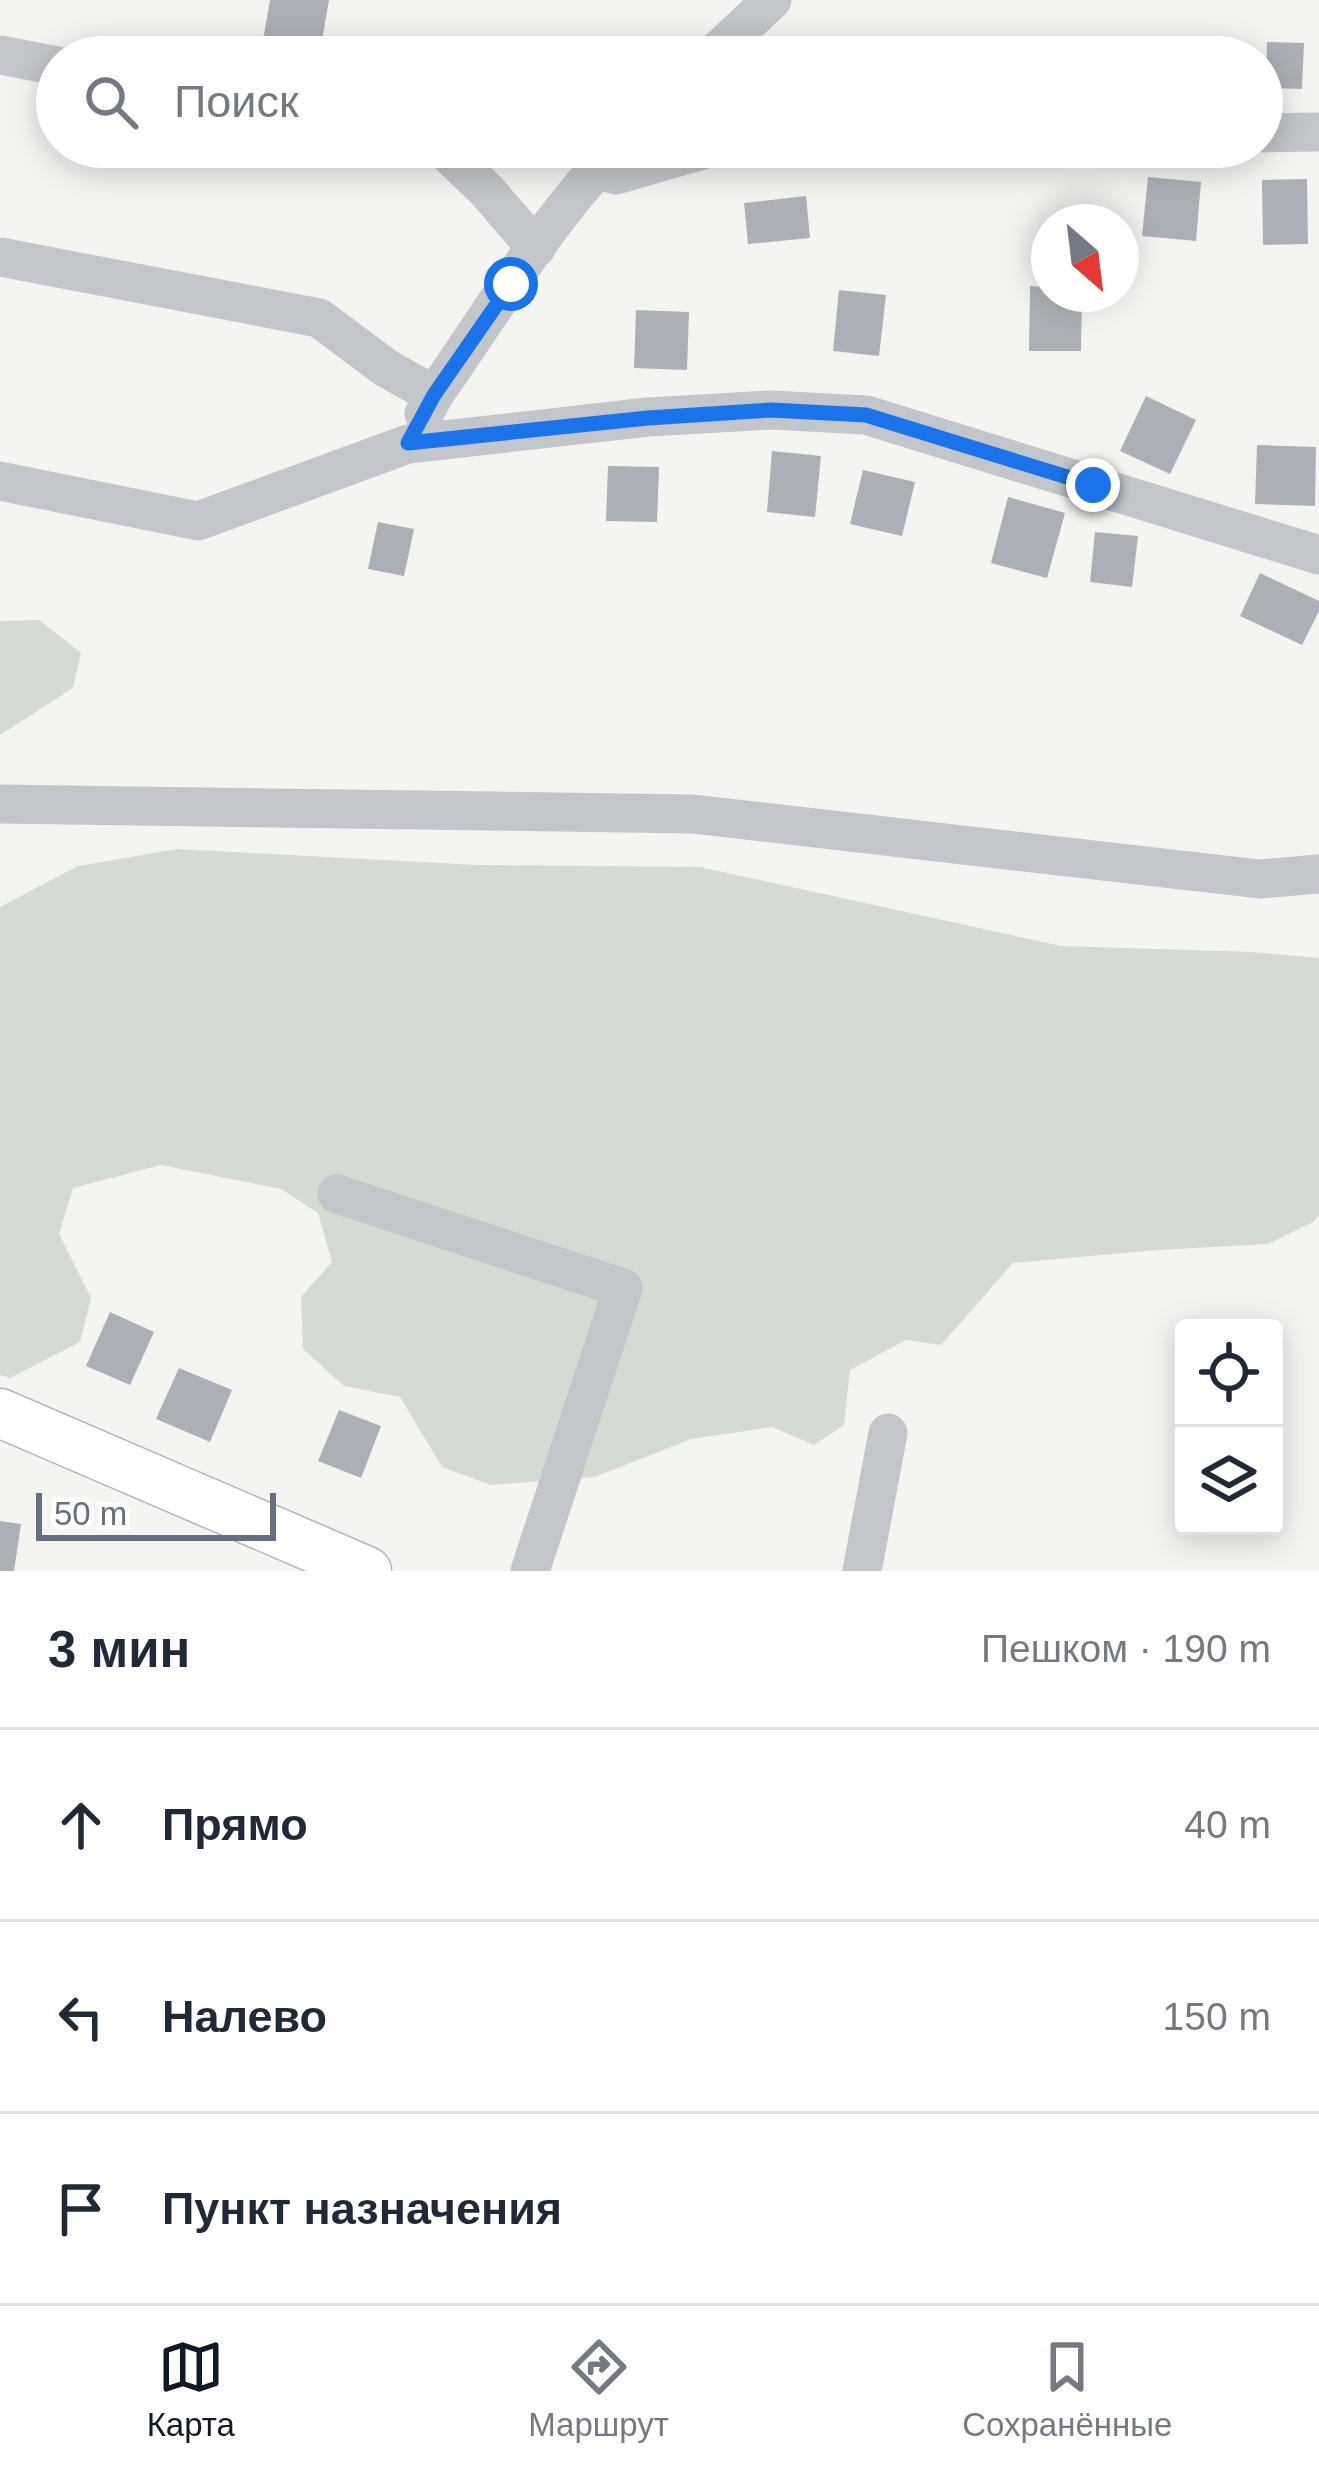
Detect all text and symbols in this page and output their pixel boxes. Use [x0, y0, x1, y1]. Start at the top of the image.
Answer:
search box [36, 36, 1283, 168]
icon: search [78, 69, 144, 135]
text: Поиск [174, 76, 299, 127]
north arrow [1031, 204, 1139, 312]
route start [484, 257, 538, 311]
route end [1066, 458, 1120, 512]
map controls [1175, 1319, 1283, 1535]
button: locate [1175, 1319, 1283, 1427]
button: layers [1175, 1427, 1283, 1535]
scale bar [36, 1487, 276, 1540]
text: 50 m [54, 1495, 127, 1532]
text: 3 мин [48, 1621, 190, 1678]
text: Пешком · 190 m [981, 1627, 1271, 1670]
icon: ahead [48, 1792, 114, 1858]
text: Прямо [162, 1799, 308, 1850]
text: 40 m [1184, 1803, 1271, 1846]
icon: left [48, 1984, 114, 2050]
text: Налево [162, 1991, 327, 2042]
text: 150 m [1163, 1995, 1271, 2038]
icon: arrive [48, 2176, 114, 2242]
text: Пункт назначения [162, 2183, 562, 2234]
tab: Карта [147, 2334, 235, 2444]
tab: Маршрут [528, 2334, 669, 2444]
tab: Сохранённые [962, 2334, 1172, 2444]

